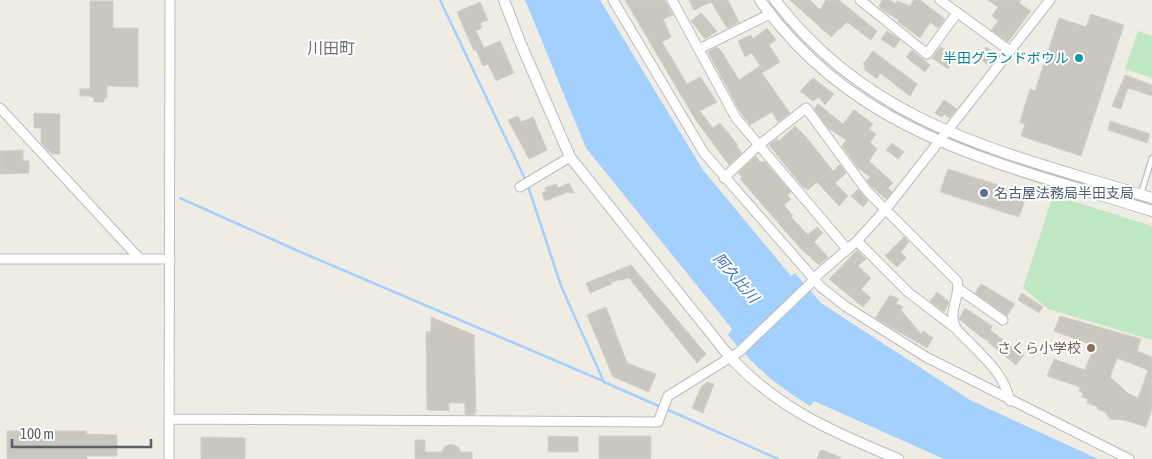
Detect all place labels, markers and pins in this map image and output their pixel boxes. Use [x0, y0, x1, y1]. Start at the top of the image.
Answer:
place label: 半田グランドボウル [943, 50, 1069, 66]
marker: 半田グランドボウル [1073, 52, 1085, 64]
place label: 名古屋法務局半田支局 [994, 185, 1134, 201]
marker: 名古屋法務局半田支局 [978, 187, 990, 199]
place label: さくら小学校 [997, 340, 1081, 356]
marker: さくら小学校 [1085, 342, 1097, 354]

